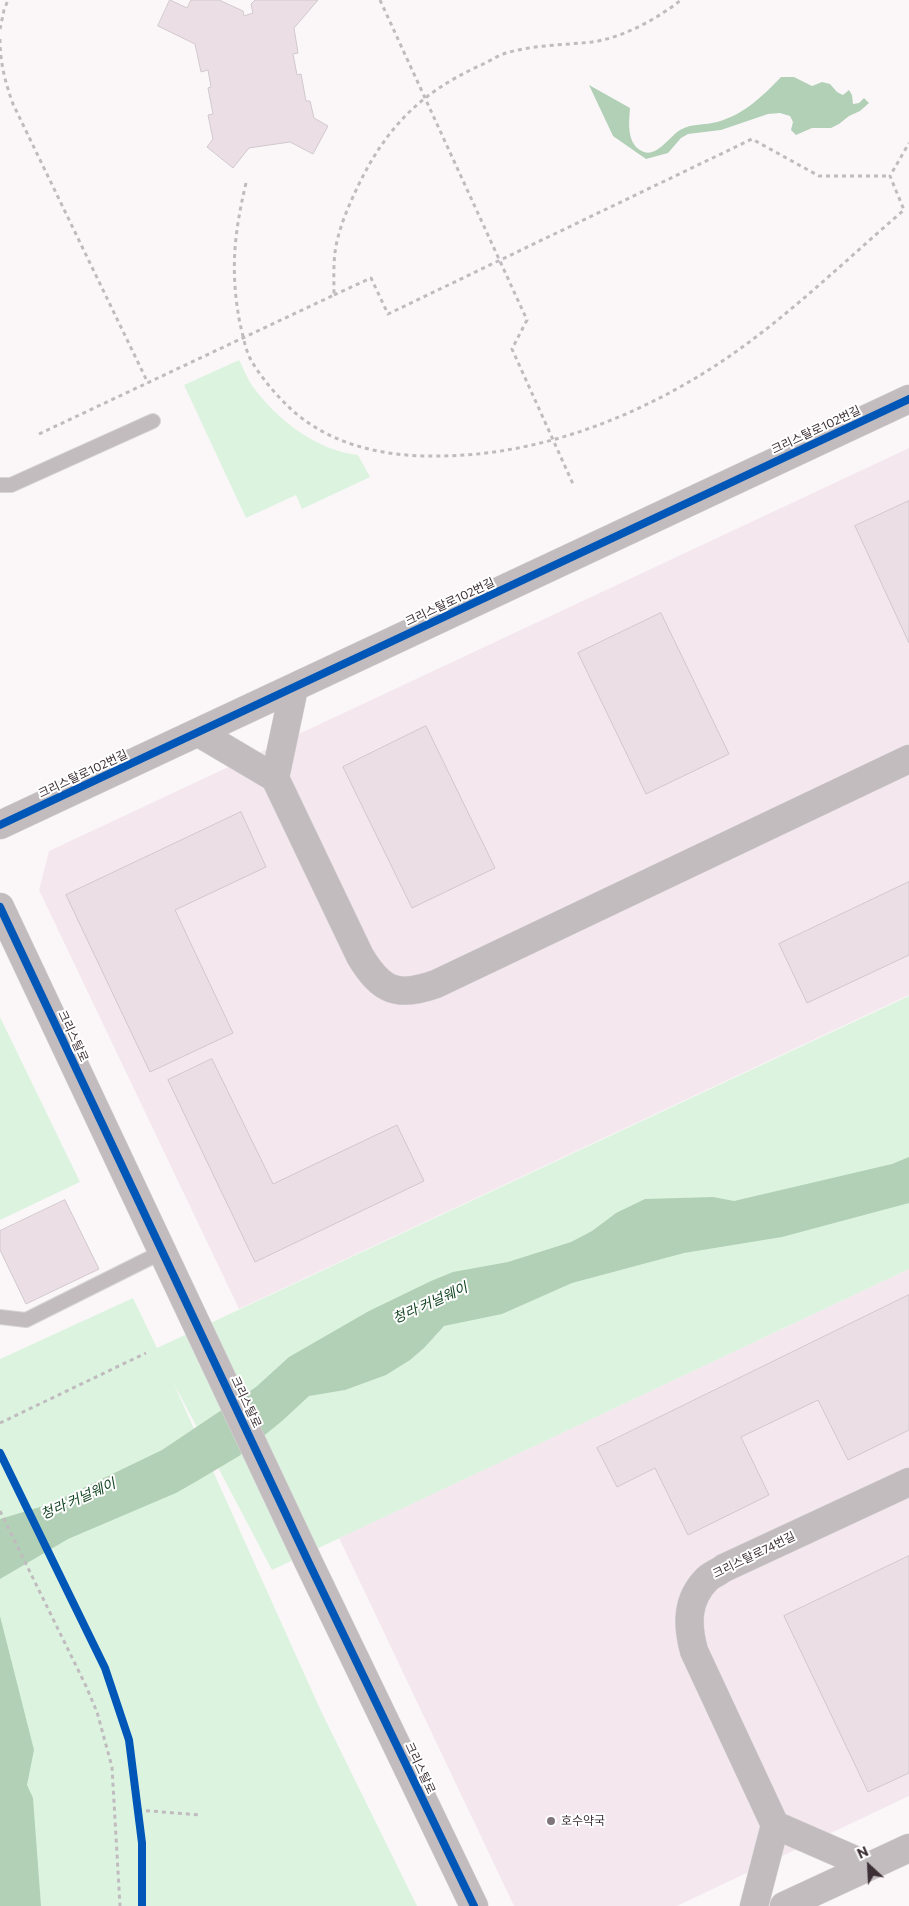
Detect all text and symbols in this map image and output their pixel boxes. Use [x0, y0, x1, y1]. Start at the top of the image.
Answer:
street label: 크리스탈로102번길 [769, 403, 863, 457]
street label: 크리스탈로102번길 [403, 575, 497, 629]
street label: 크리스탈로102번길 [36, 747, 130, 801]
street label: 크리스탈로 [55, 1008, 91, 1064]
water label: 청라 커널웨이 [390, 1279, 470, 1327]
street label: 크리스탈로 [228, 1374, 264, 1430]
water label: 청라 커널웨이 [38, 1475, 118, 1523]
street label: 크리스탈로74번길 [710, 1529, 798, 1581]
street label: 크리스탈로 [402, 1740, 438, 1796]
place label: 호수약국 [561, 1814, 605, 1828]
marker: 호수약국 [545, 1815, 557, 1827]
north arrow [844, 1841, 894, 1891]
text: N [854, 1842, 871, 1862]

